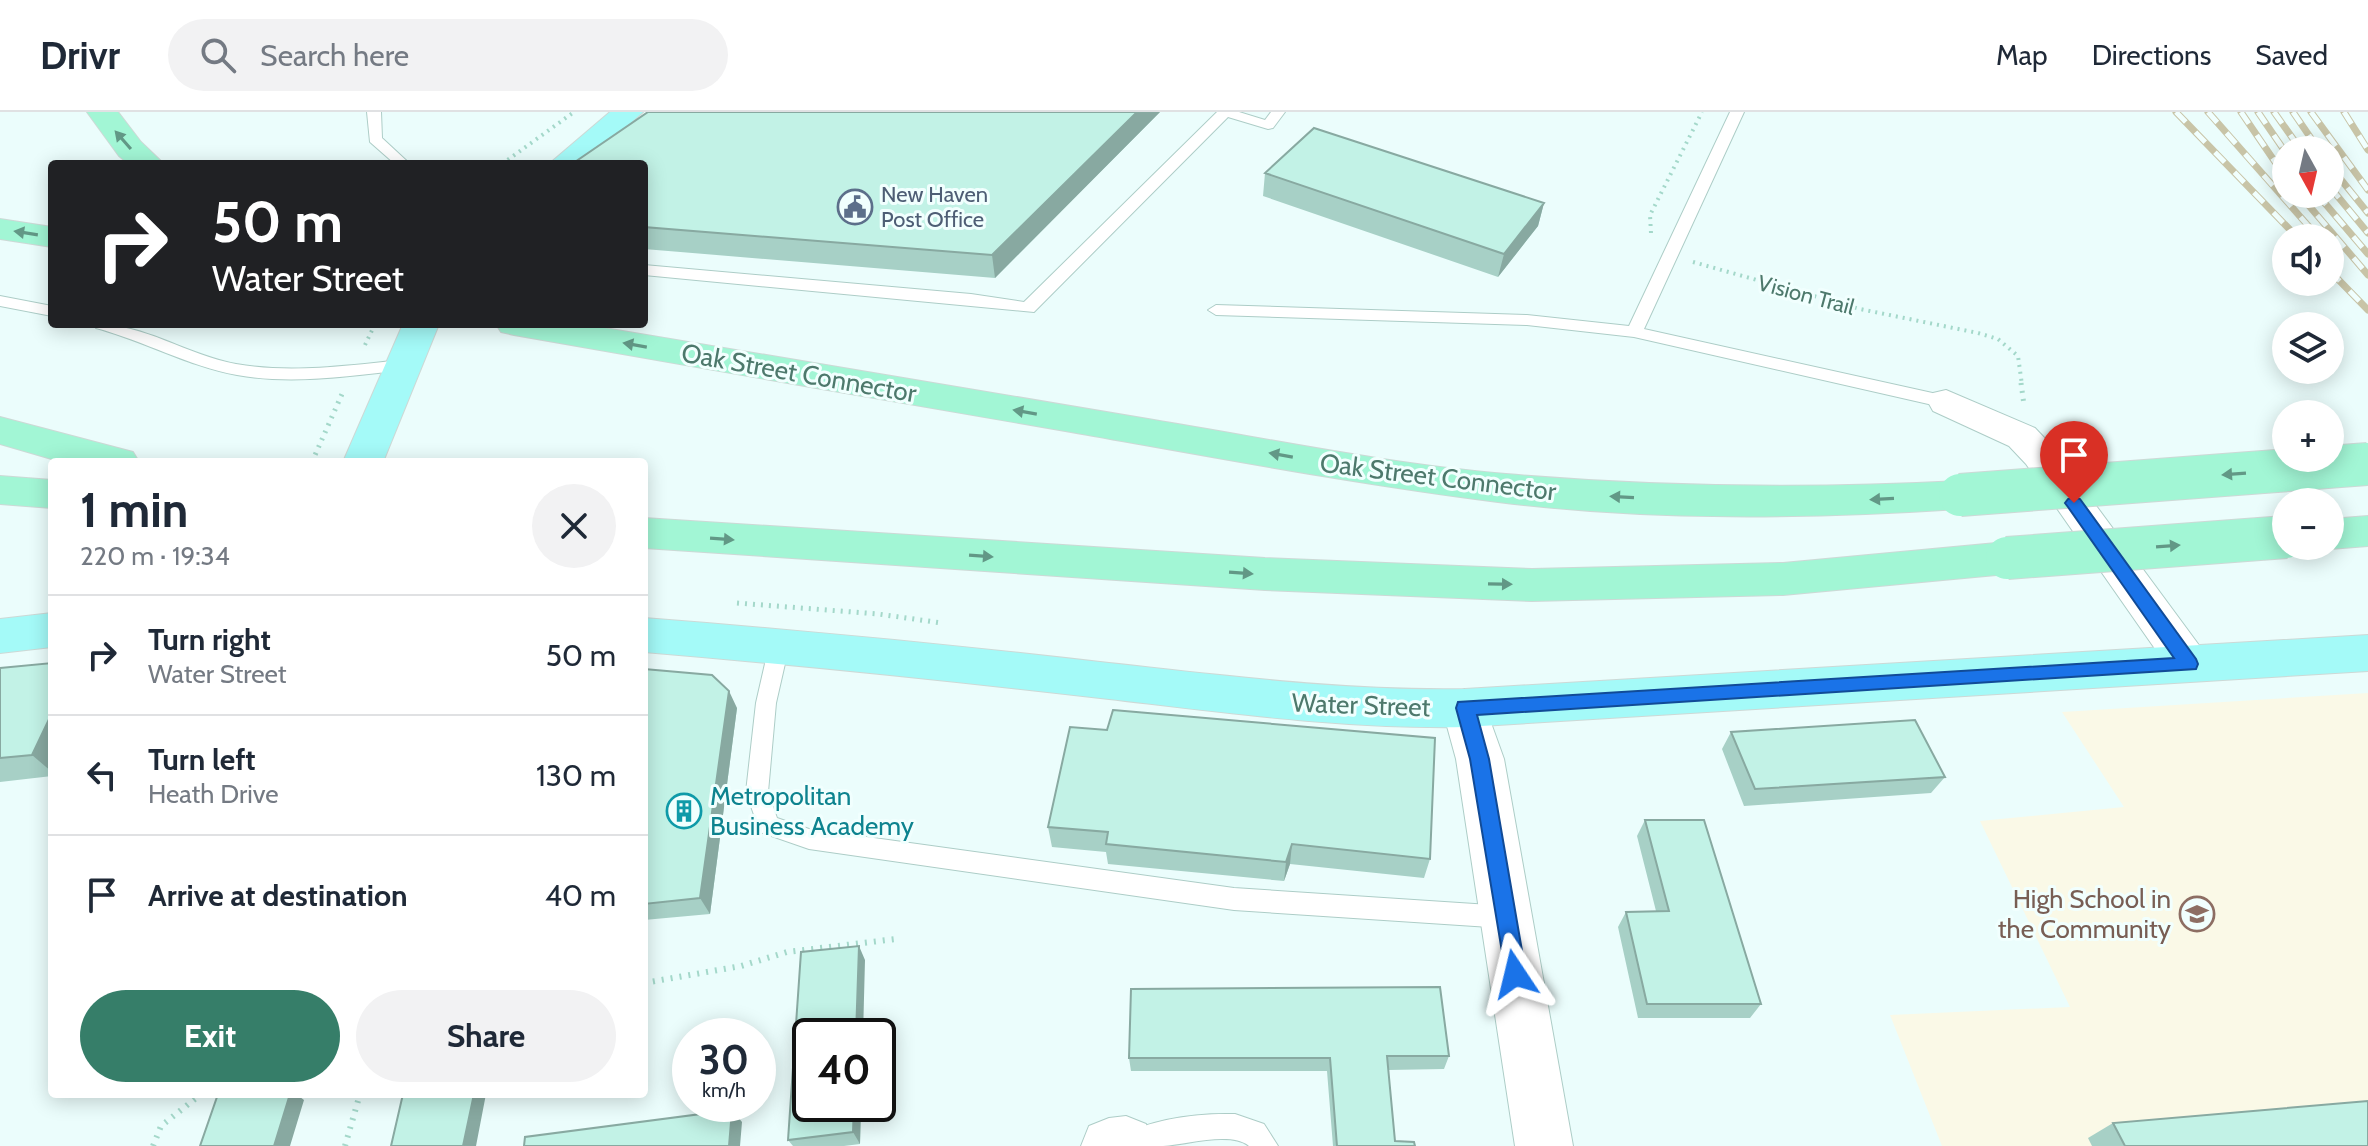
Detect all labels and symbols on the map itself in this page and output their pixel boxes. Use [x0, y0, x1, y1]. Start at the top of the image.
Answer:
one-way arrow [114, 131, 132, 150]
north arrow [2272, 136, 2344, 208]
place label: New Haven Post Office [881, 181, 988, 233]
public building icon: New Haven Post Office [836, 188, 874, 226]
one-way arrow [13, 226, 38, 239]
street label: Vision Trail [1755, 269, 1858, 321]
street label: Oak Street Connector [679, 337, 920, 410]
one-way arrow [622, 338, 647, 351]
one-way arrow [1012, 405, 1037, 417]
pin [2040, 421, 2108, 503]
street label: Oak Street Connector [1318, 447, 1559, 507]
one-way arrow [1268, 449, 1293, 461]
one-way arrow [2221, 468, 2246, 481]
one-way arrow [1609, 490, 1634, 503]
one-way arrow [1869, 493, 1894, 506]
one-way arrow [710, 532, 735, 545]
one-way arrow [2156, 539, 2181, 552]
one-way arrow [969, 549, 994, 562]
one-way arrow [1229, 566, 1254, 579]
one-way arrow [1488, 578, 1513, 590]
street label: Water Street [1291, 687, 1431, 723]
place label: Metropolitan Business Academy [710, 780, 914, 842]
building icon: Metropolitan Business Academy [665, 792, 703, 830]
place label: High School in the Community [1998, 883, 2171, 945]
school or university icon: High School in the Community [2178, 895, 2216, 933]
position arrow [1473, 932, 1557, 1016]
speed limit sign: 40 [792, 1018, 896, 1122]

